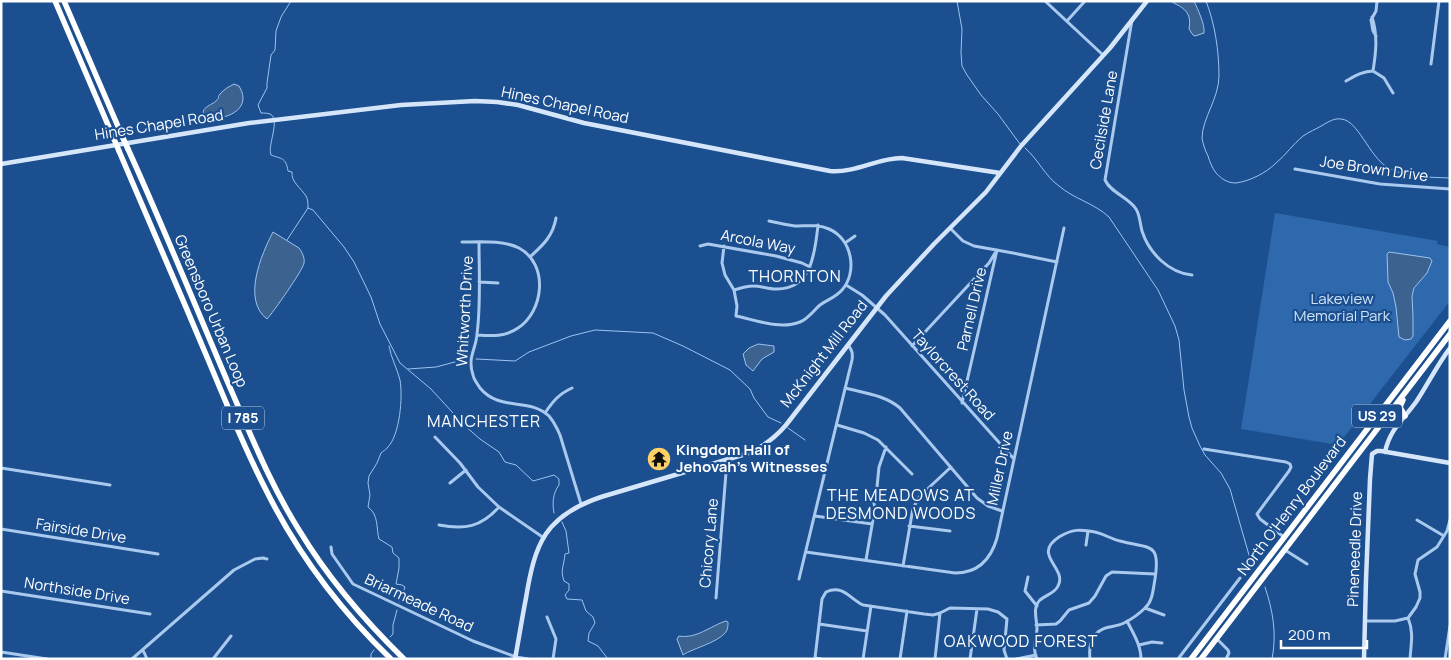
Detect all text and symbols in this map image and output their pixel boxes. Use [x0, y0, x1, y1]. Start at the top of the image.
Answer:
street label: Cecilside Lane [1084, 69, 1123, 171]
street label: Hines Chapel Road [499, 81, 631, 128]
street label: Hines Chapel Road [93, 104, 225, 145]
street label: Joe Brown Drive [1319, 151, 1430, 187]
street label: Arcola Way [719, 224, 797, 259]
street label: Greensboro Urban Loop [170, 231, 253, 391]
street label: Whitworth Drive [451, 255, 478, 367]
district label: THORNTON [748, 265, 842, 287]
street label: Parnell Drive [952, 265, 991, 353]
park label: Lakeview Memorial Park [1294, 288, 1391, 326]
street label: McKnight Mill Road [775, 296, 872, 412]
street label: Taylorcrest Road [907, 325, 1000, 425]
road number: US 29 [1352, 404, 1402, 428]
road number: I 785 [222, 406, 264, 429]
district label: MANCHESTER [427, 410, 541, 432]
street label: Miller Drive [981, 429, 1018, 507]
street label: North O'Henry Boulevard [1232, 432, 1351, 580]
place label: Kingdom Hall of Jehovah’s Witnesses [676, 439, 827, 477]
temple icon: Kingdom Hall of Jehovah’s Witnesses [646, 446, 672, 472]
district label: THE MEADOWS AT DESMOND WOODS [826, 484, 976, 524]
street label: Pineneedle Drive [1342, 491, 1367, 607]
street label: Chicory Lane [694, 497, 723, 589]
street label: Fairside Drive [34, 513, 128, 548]
street label: Briarmeade Road [361, 568, 477, 637]
street label: Northside Drive [23, 572, 132, 609]
scale bar [1281, 618, 1367, 650]
text: 200 m [1288, 624, 1331, 645]
district label: OAKWOOD FOREST [944, 630, 1098, 652]

